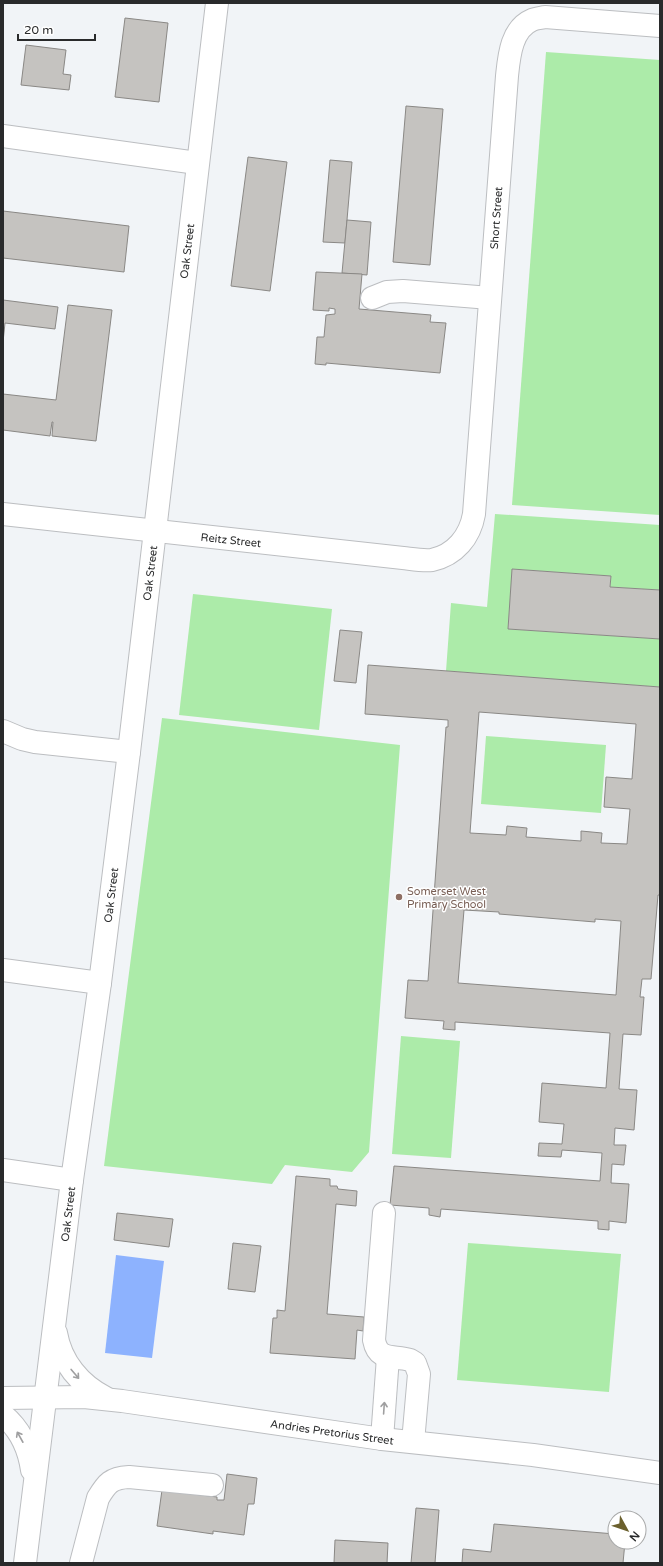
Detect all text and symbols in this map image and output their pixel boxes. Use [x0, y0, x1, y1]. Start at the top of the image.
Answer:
scale bar [18, 16, 95, 42]
text: 20 m [24, 23, 53, 37]
street label: Short Street [488, 186, 505, 250]
street label: Oak Street [178, 223, 197, 279]
street label: Reitz Street [200, 531, 262, 550]
street label: Oak Street [141, 545, 160, 601]
street label: Oak Street [102, 867, 121, 923]
place label: Somerset West Primary School [407, 885, 486, 911]
marker: Somerset West Primary School [394, 892, 404, 902]
street label: Oak Street [59, 1186, 78, 1242]
one-way arrow [71, 1368, 80, 1379]
one-way arrow [380, 1402, 388, 1415]
street label: Andries Pretorius Street [269, 1417, 395, 1448]
one-way arrow [16, 1431, 24, 1443]
north arrow [607, 1510, 647, 1550]
text: N [626, 1529, 642, 1544]

